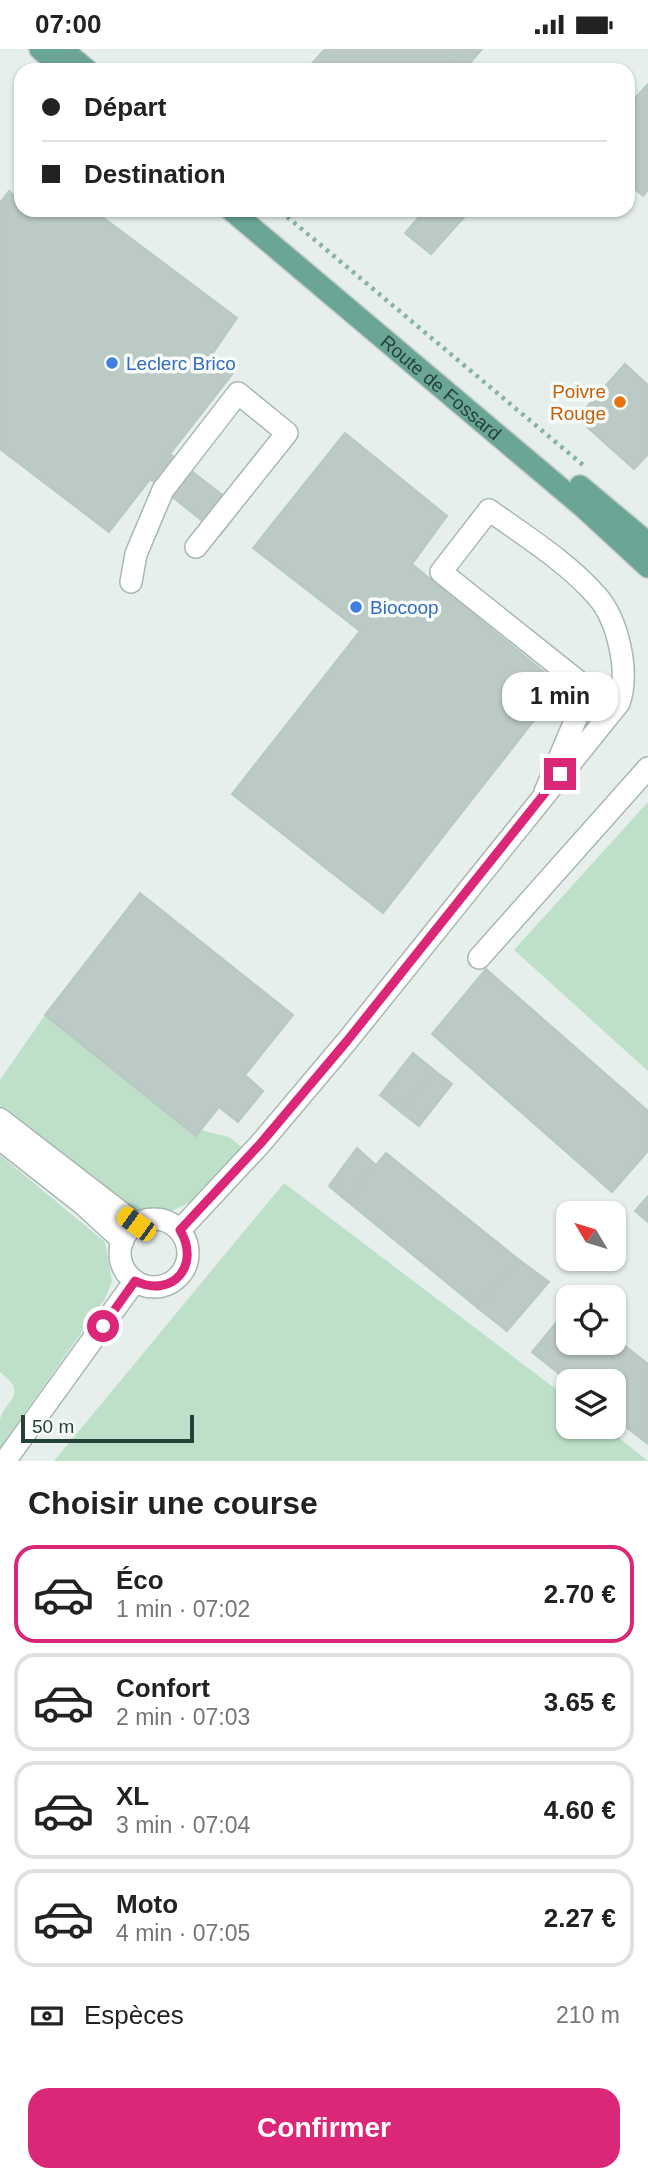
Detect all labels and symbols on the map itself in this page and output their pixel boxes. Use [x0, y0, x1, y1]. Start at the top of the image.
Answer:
street label: Route de Fossard [376, 331, 505, 444]
place label: Leclerc Brico [126, 353, 236, 374]
marker: Leclerc Brico [104, 355, 120, 371]
place label: Poivre Rouge [550, 381, 606, 424]
marker: Poivre Rouge [612, 394, 628, 410]
place label: Biocoop [370, 597, 439, 618]
marker: Biocoop [348, 599, 364, 615]
callout: 1 min [502, 673, 618, 721]
route end [544, 758, 576, 790]
north arrow [556, 1201, 626, 1271]
car [113, 1203, 160, 1245]
route start [87, 1310, 119, 1342]
scale bar [21, 1412, 194, 1444]

